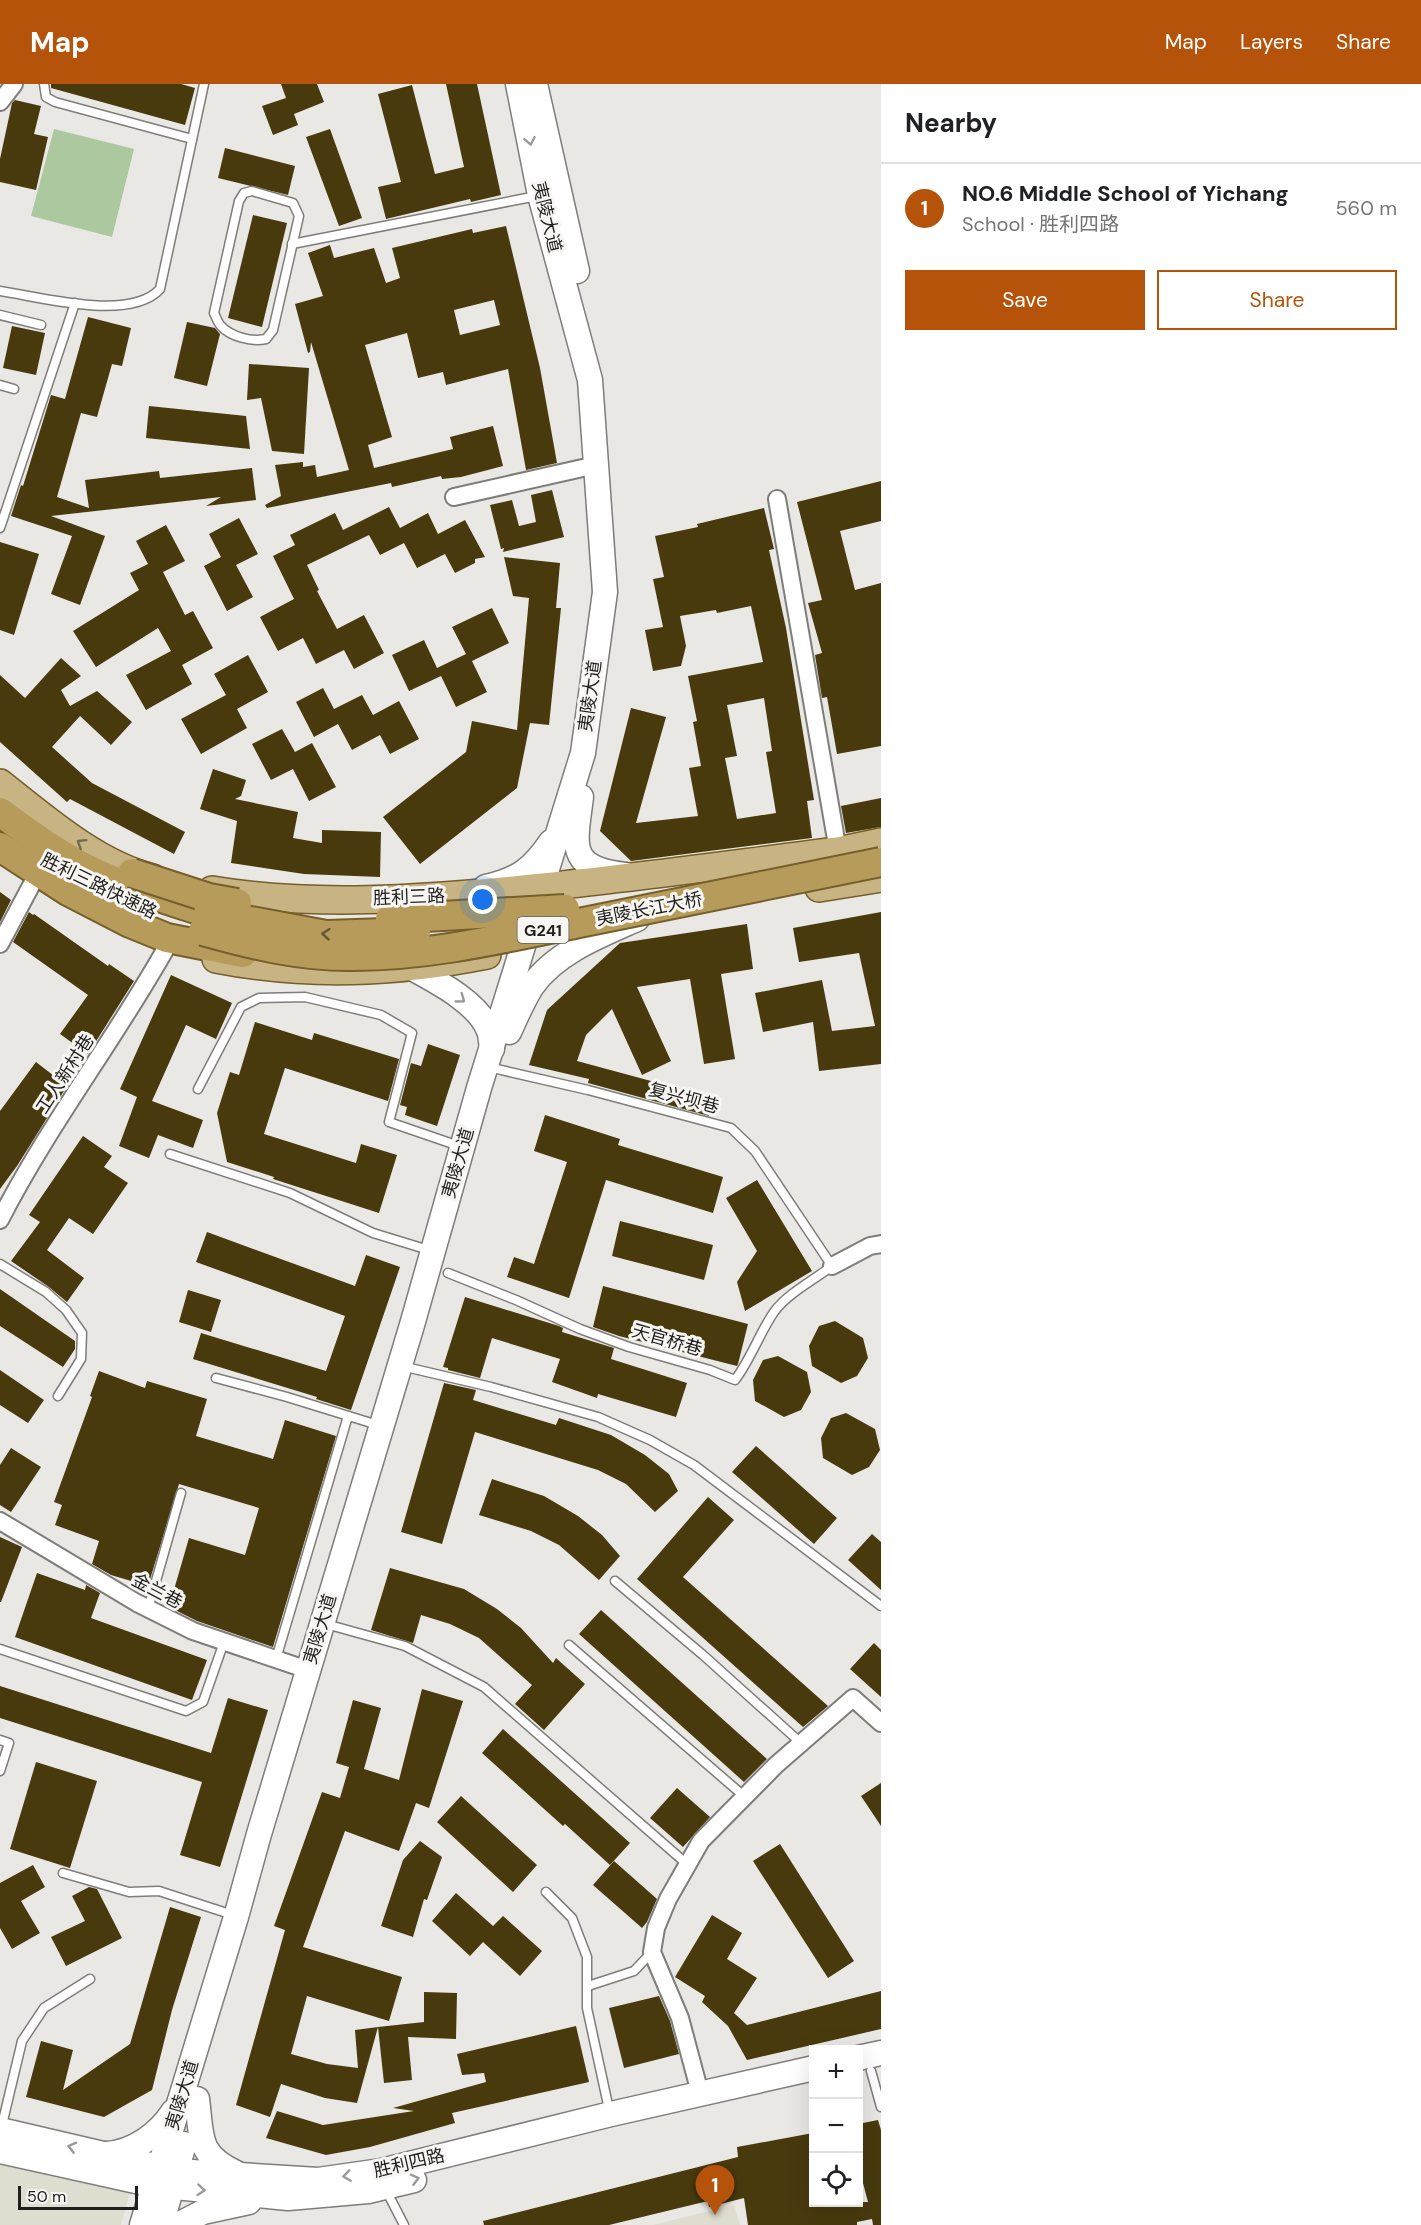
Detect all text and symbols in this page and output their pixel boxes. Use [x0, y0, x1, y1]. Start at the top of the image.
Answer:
text: Map [30, 24, 90, 61]
text: Map [1165, 28, 1207, 56]
text: Layers [1240, 28, 1303, 56]
text: Share [1336, 28, 1391, 56]
text: Nearby [905, 106, 997, 140]
one-way arrow [522, 136, 535, 146]
street label: 夷陵大道 [527, 179, 567, 255]
text: NO.6 Middle School of Yichang [962, 179, 1289, 208]
text: 1 [921, 195, 928, 221]
text: 560 m [1335, 195, 1397, 221]
text: School · 胜利四路 [962, 211, 1119, 237]
button: Save [905, 270, 1145, 330]
button: Share [1157, 270, 1397, 330]
street label: 夷陵大道 [573, 659, 607, 733]
one-way arrow [77, 838, 87, 850]
street label: 胜利三路快速路 [37, 848, 161, 924]
street label: 胜利三路 [373, 884, 445, 910]
your location [468, 885, 497, 914]
street label: 夷陵长江大桥 [594, 887, 704, 931]
road number: G241 [518, 917, 568, 943]
one-way arrow [322, 928, 331, 941]
one-way arrow [455, 992, 466, 1003]
street label: 工人新村巷 [30, 1030, 100, 1118]
street label: 复兴坝巷 [646, 1077, 722, 1119]
street label: 夷陵大道 [437, 1125, 479, 1201]
street label: 天官桥巷 [629, 1319, 705, 1361]
street label: 金兰巷 [128, 1568, 186, 1614]
street label: 夷陵大道 [298, 1591, 342, 1667]
map controls [809, 2045, 863, 2207]
button: + [809, 2045, 863, 2099]
street label: 夷陵大道 [160, 2057, 204, 2133]
button: − [809, 2099, 863, 2153]
one-way arrow [67, 2141, 77, 2154]
street label: 胜利四路 [371, 2143, 447, 2183]
button: locate [809, 2153, 863, 2207]
pin: 1 [696, 2166, 734, 2215]
one-way arrow [343, 2169, 352, 2181]
one-way arrow [410, 2174, 420, 2187]
scale bar [18, 2183, 138, 2210]
one-way arrow [197, 2183, 206, 2196]
text: 50 m [27, 2186, 66, 2207]

